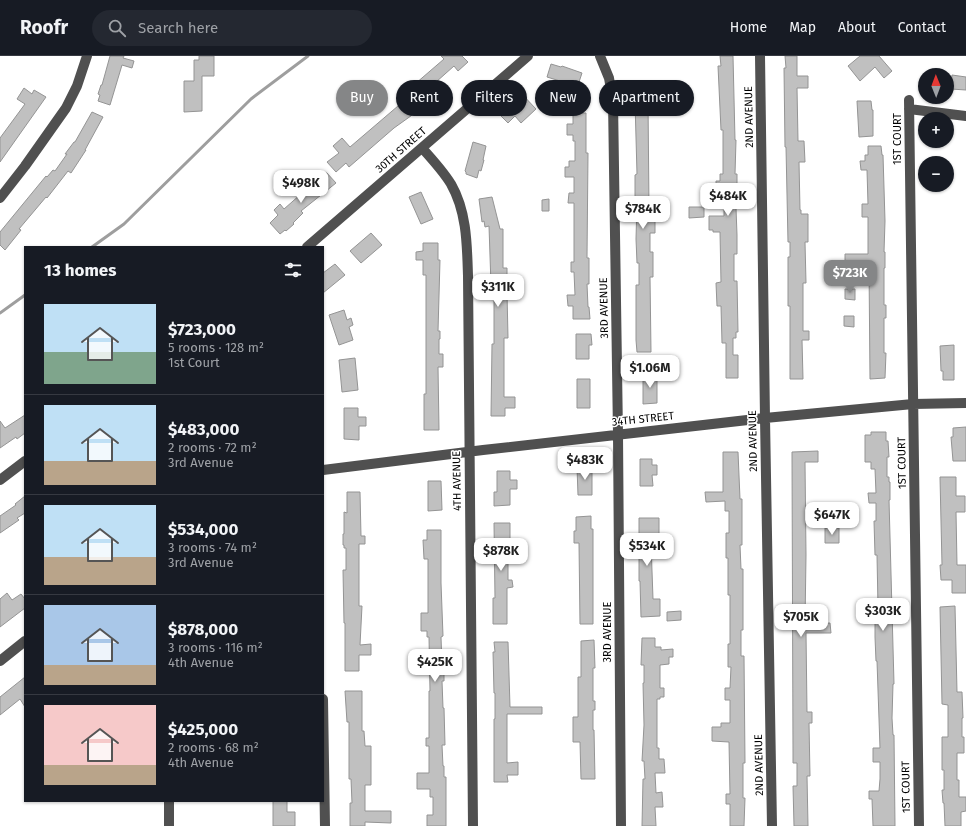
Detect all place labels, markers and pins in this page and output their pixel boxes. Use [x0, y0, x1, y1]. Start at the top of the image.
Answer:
pin: $498K [273, 170, 329, 204]
pin: $484K [700, 183, 756, 217]
pin: $784K [615, 196, 671, 230]
pin: $723K [822, 260, 878, 294]
pin: $311K [470, 274, 526, 308]
pin: $1.06M [617, 355, 683, 389]
pin: $483K [557, 447, 613, 481]
pin: $647K [804, 502, 860, 536]
pin: $534K [619, 533, 675, 567]
pin: $878K [473, 538, 529, 572]
pin: $303K [855, 598, 911, 632]
pin: $705K [773, 604, 829, 638]
pin: $425K [407, 649, 463, 683]

